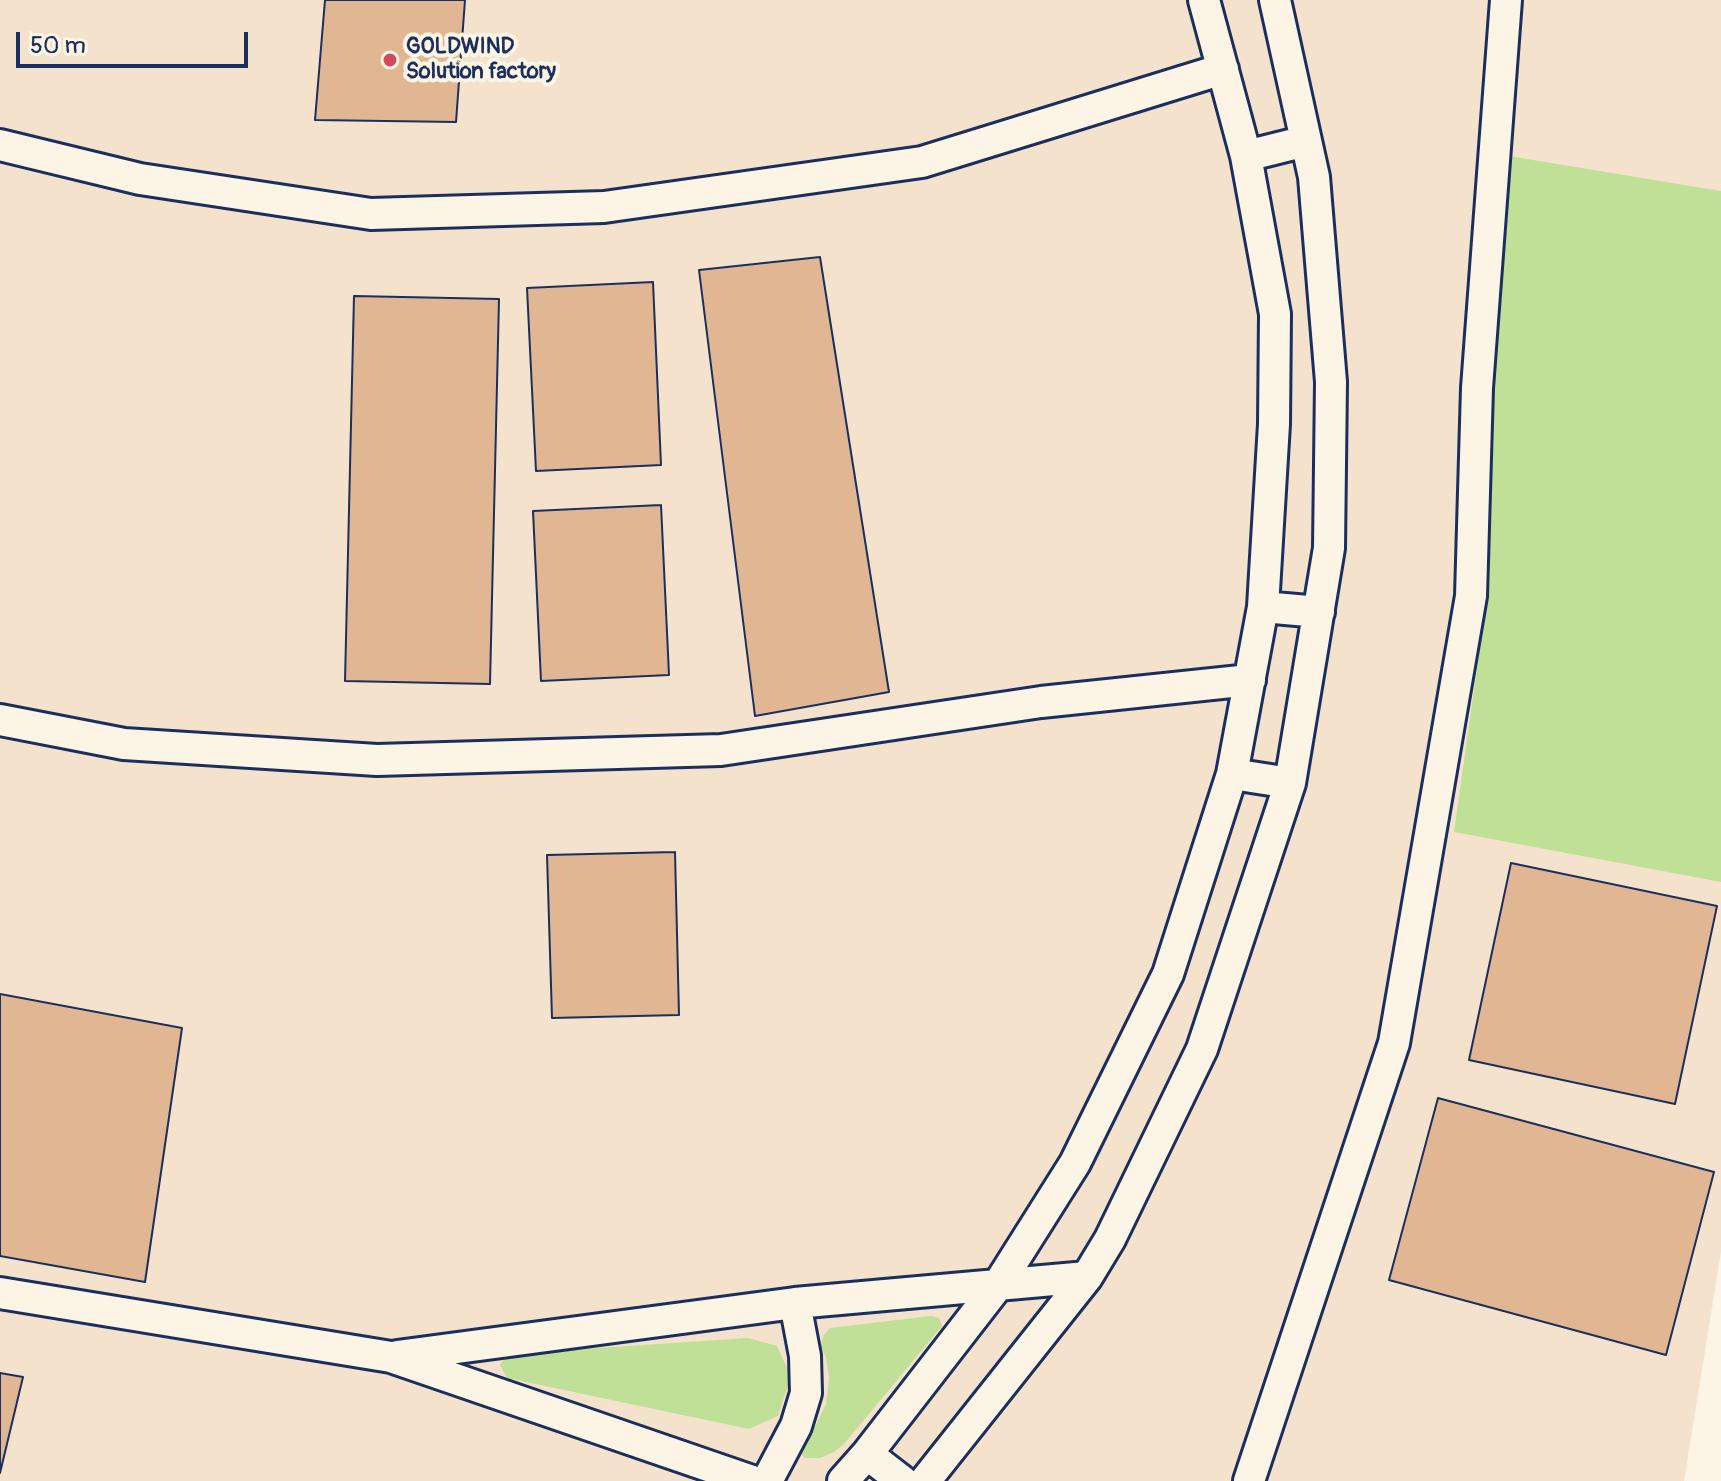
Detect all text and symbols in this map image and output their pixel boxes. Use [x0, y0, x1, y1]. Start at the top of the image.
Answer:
scale bar [20, 16, 252, 66]
text: 50 m [30, 31, 86, 60]
place label: GOLDWIND Solution factory [406, 34, 556, 86]
marker: GOLDWIND Solution factory [381, 51, 399, 69]

